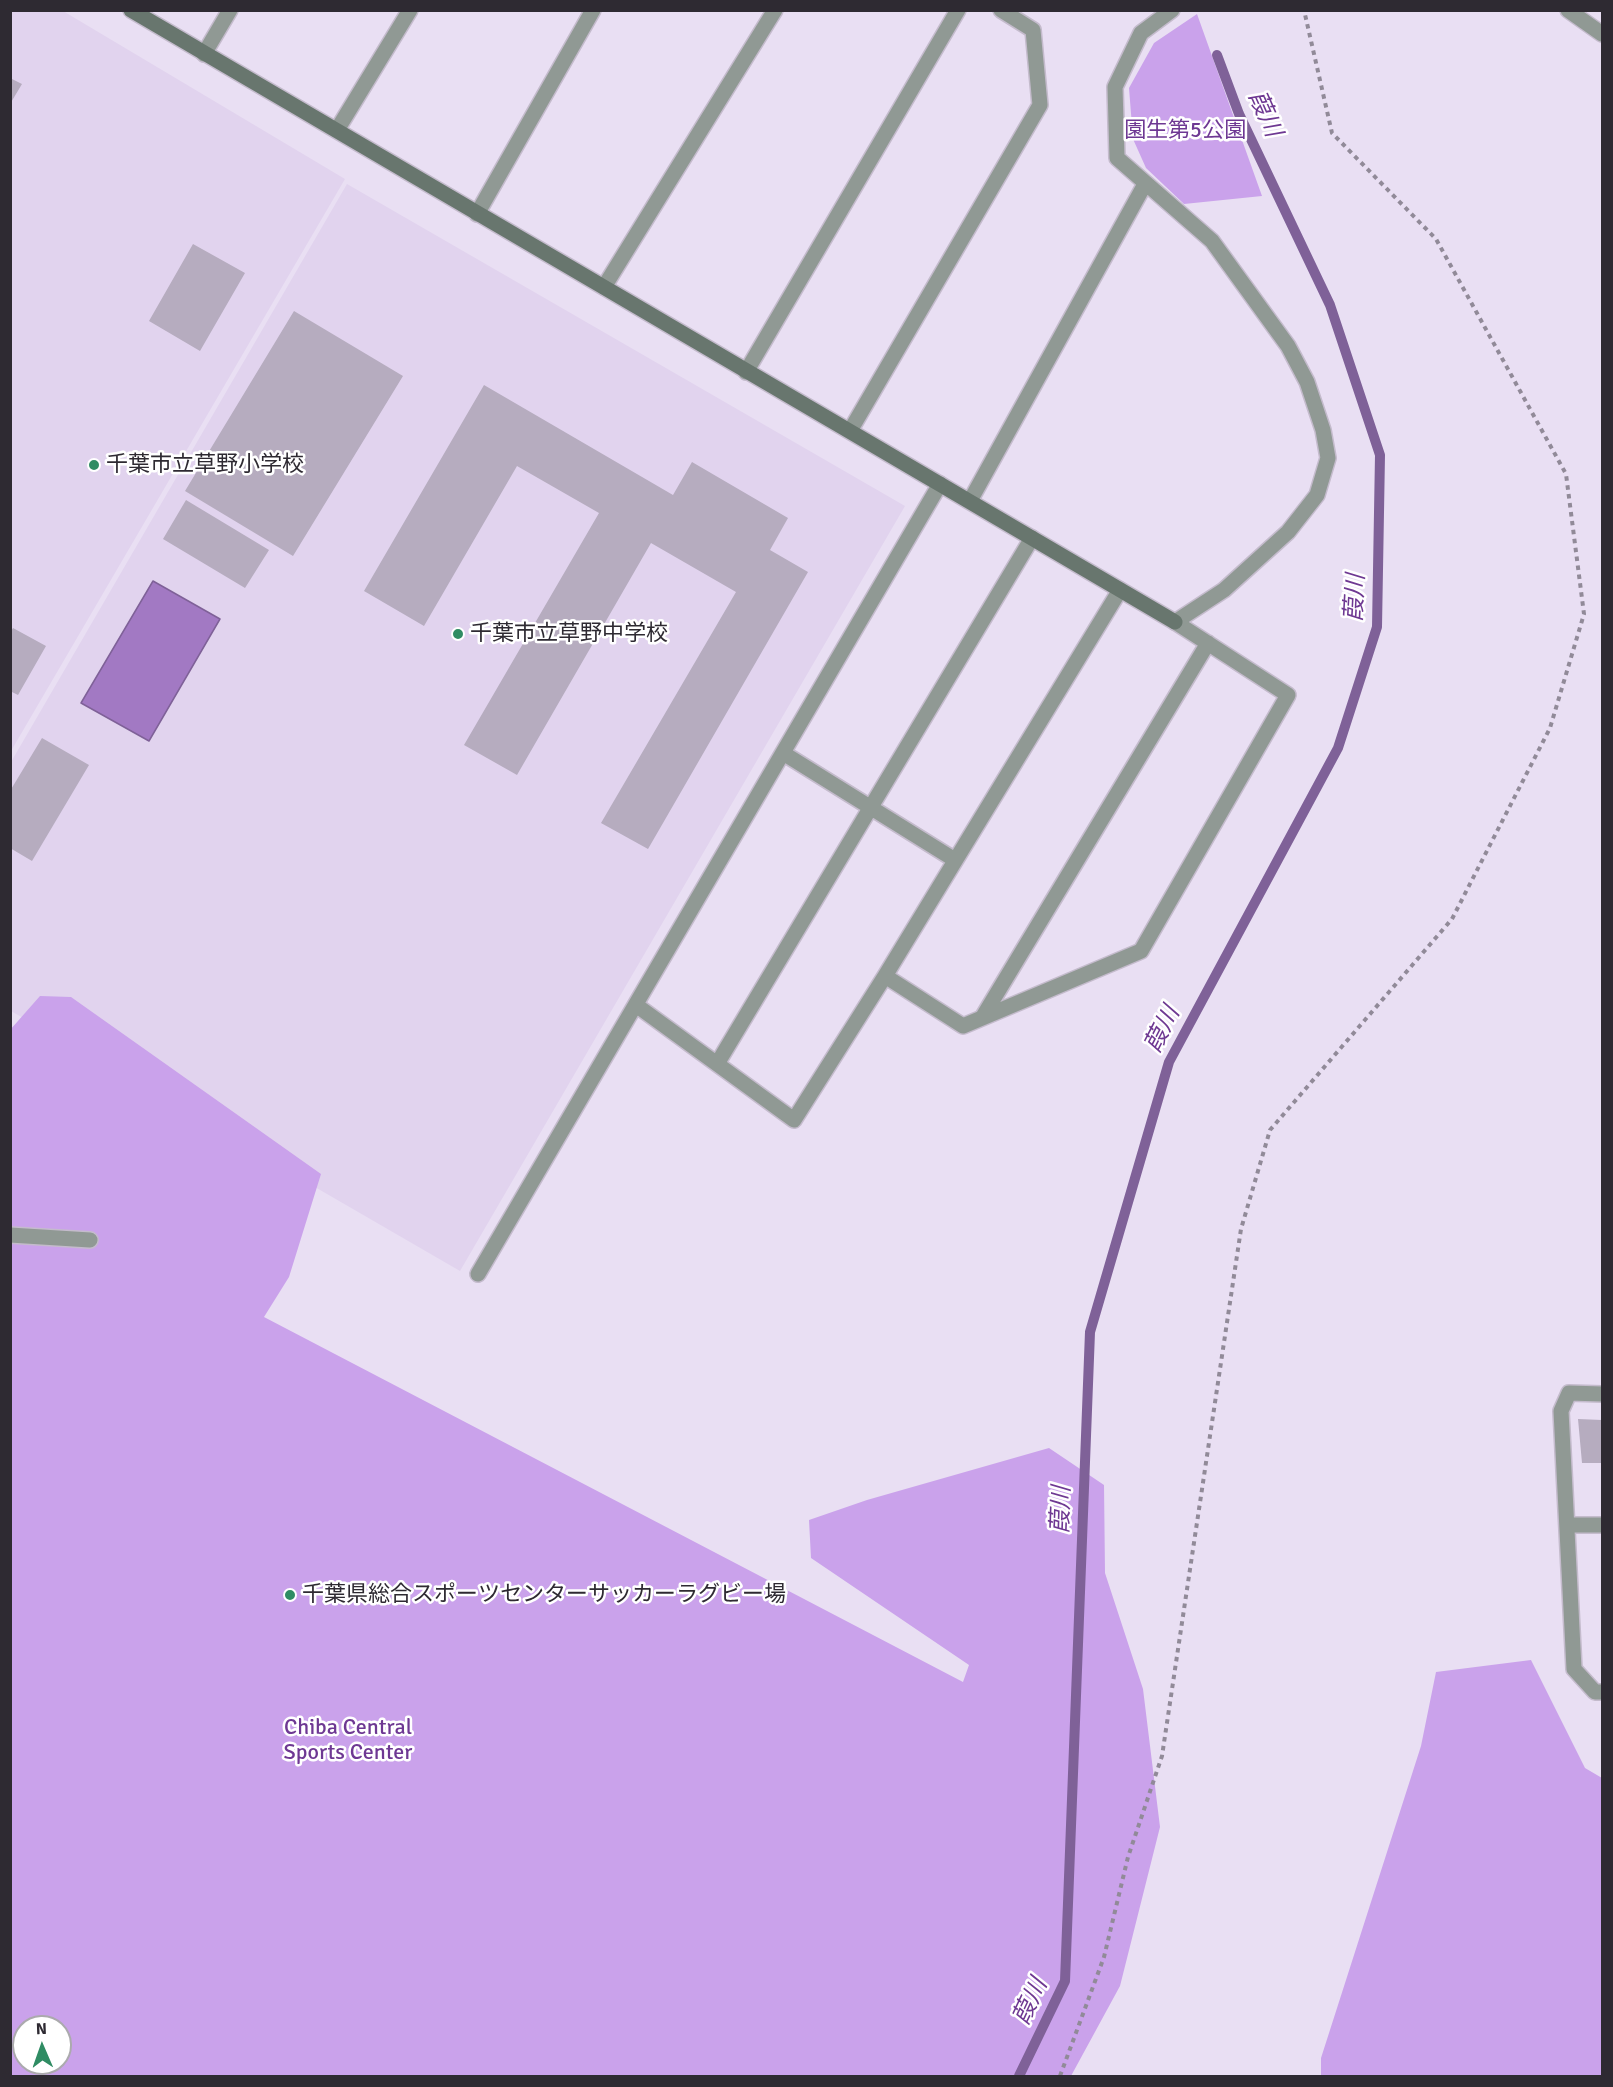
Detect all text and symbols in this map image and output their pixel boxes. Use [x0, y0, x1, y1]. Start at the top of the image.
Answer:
water label: 葭川 [1241, 86, 1287, 142]
park label: 園生第5公園 [1124, 118, 1246, 144]
place label: 千葉市立草野小学校 [106, 452, 304, 478]
marker: 千葉市立草野小学校 [87, 458, 101, 472]
water label: 葭川 [1340, 573, 1372, 623]
place label: 千葉市立草野中学校 [470, 621, 668, 647]
marker: 千葉市立草野中学校 [451, 627, 465, 641]
water label: 葭川 [1139, 1002, 1187, 1058]
water label: 葭川 [1047, 1486, 1077, 1534]
place label: 千葉県総合スポーツセンターサッカーラグビー場 [302, 1582, 786, 1608]
marker: 千葉県総合スポーツセンターサッカーラグビー場 [283, 1588, 297, 1602]
park label: Chiba Central Sports Center [284, 1715, 412, 1766]
water label: 葭川 [1008, 1974, 1054, 2030]
north arrow [12, 2015, 72, 2075]
text: N [36, 2019, 47, 2039]

